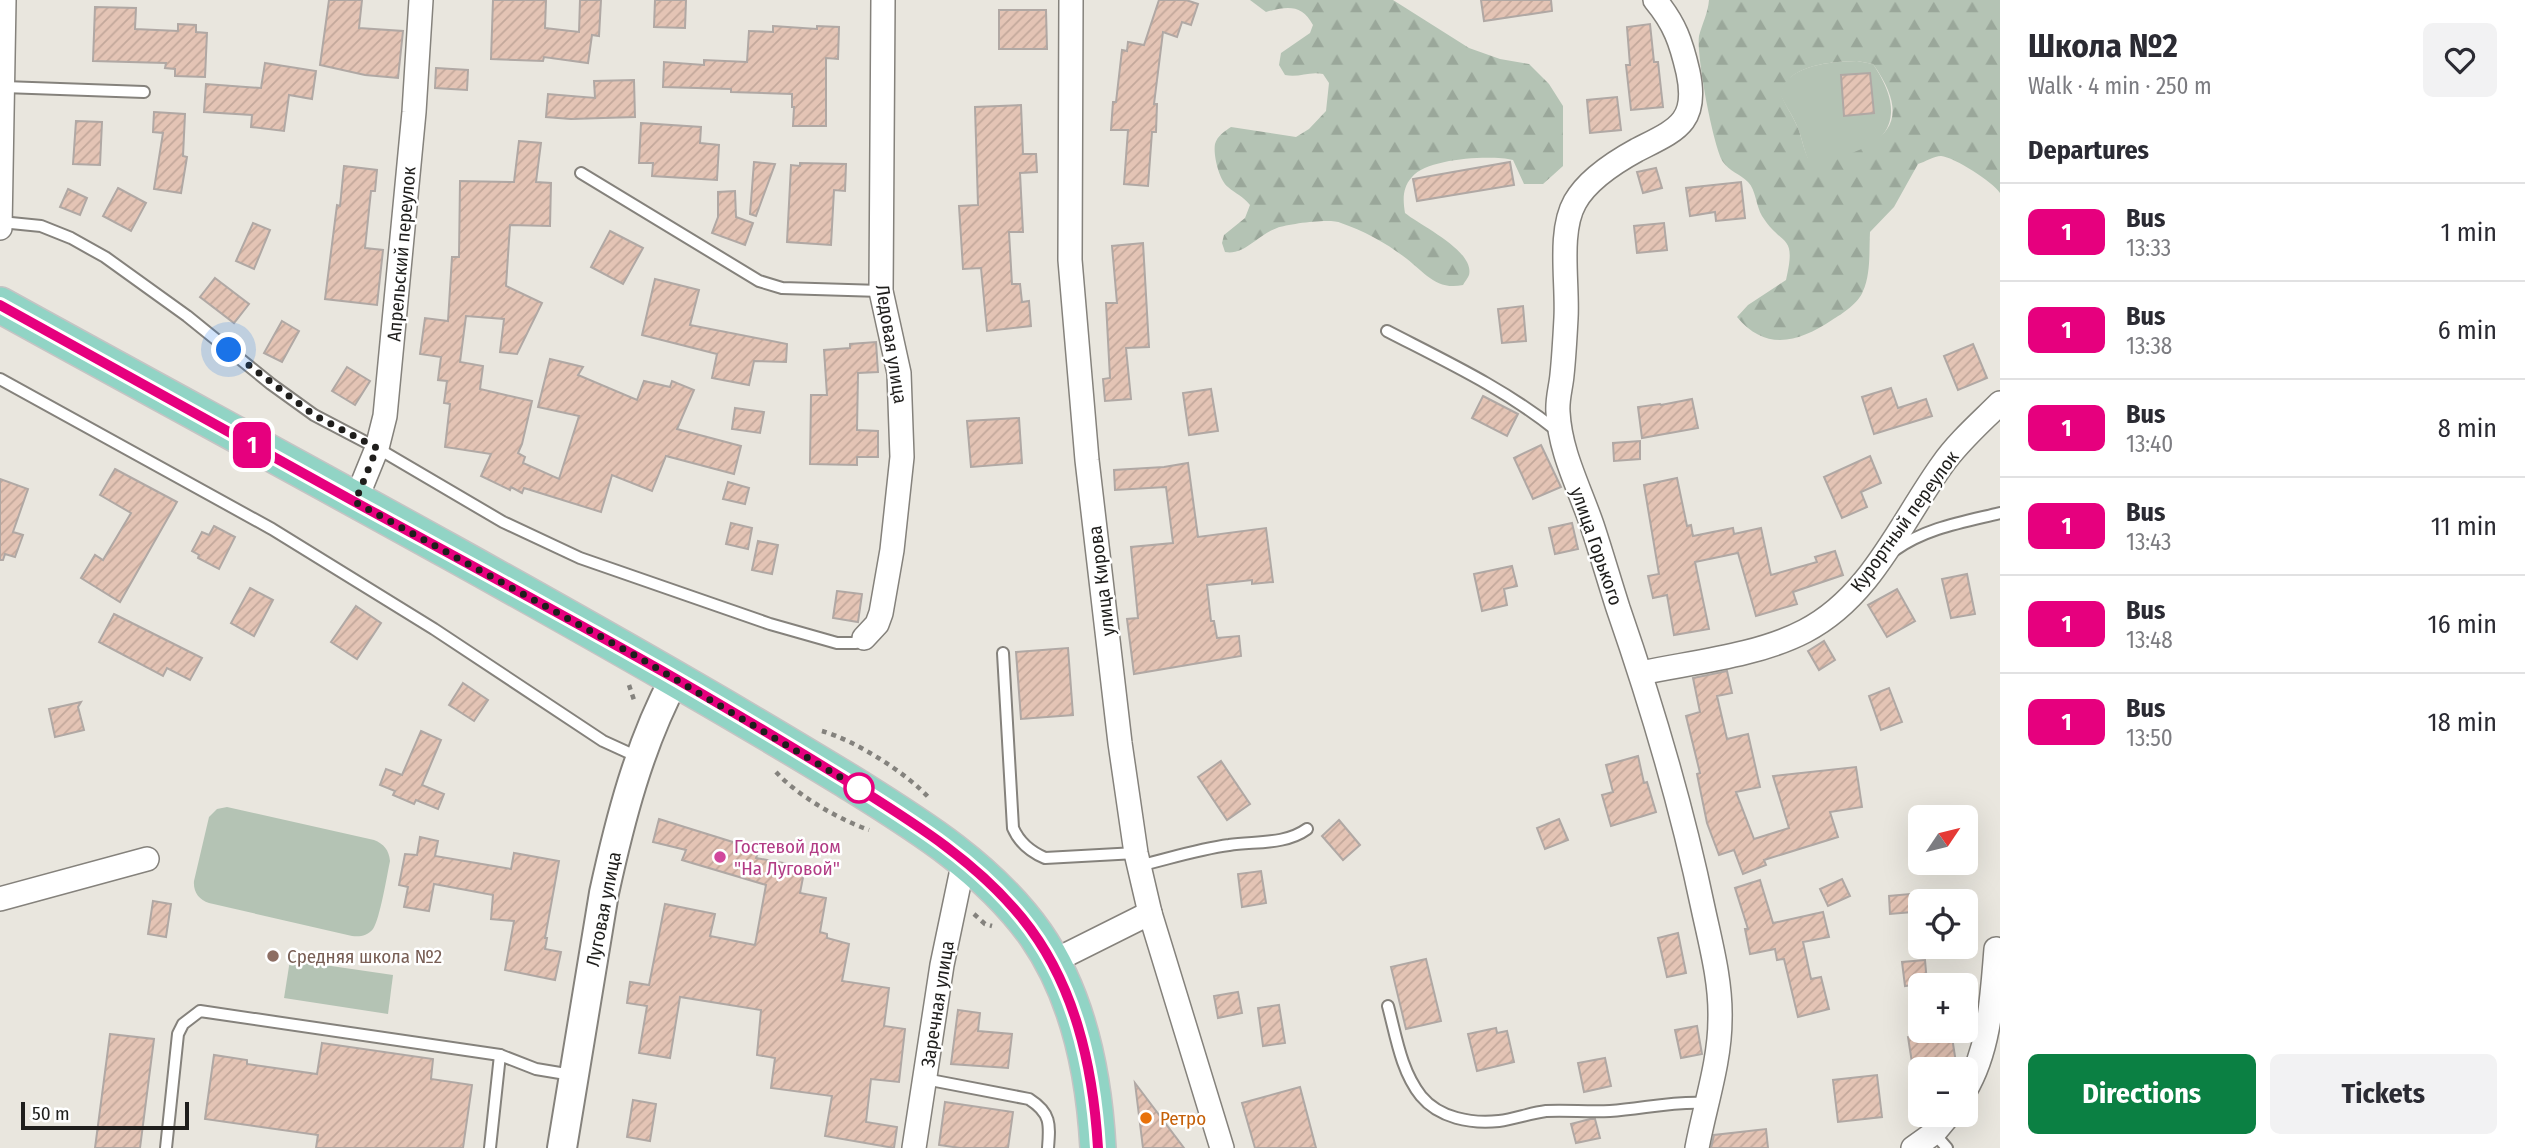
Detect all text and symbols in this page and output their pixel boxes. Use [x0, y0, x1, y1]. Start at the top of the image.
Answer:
button: heart [2423, 23, 2497, 97]
text: Школа №2 [2028, 26, 2178, 66]
text: Walk · 4 min · 250 m [2028, 72, 2212, 100]
text: Departures [2028, 135, 2149, 166]
street label: Апрельский переулок [382, 165, 421, 343]
text: Bus [2126, 203, 2165, 234]
text: 1 min [2441, 217, 2497, 248]
text: 1 [2061, 218, 2072, 246]
text: 13:33 [2126, 234, 2171, 262]
street label: Ледовая улица [871, 283, 912, 405]
text: Bus [2126, 301, 2165, 332]
text: 6 min [2438, 315, 2497, 346]
text: 1 [2061, 316, 2072, 344]
your location [211, 332, 246, 367]
text: 13:38 [2126, 332, 2172, 360]
text: Bus [2126, 399, 2165, 430]
text: 8 min [2438, 413, 2497, 444]
text: 1 [2061, 414, 2072, 442]
line badge: 1 [229, 422, 275, 468]
text: 13:40 [2126, 430, 2173, 458]
text: 1 [247, 431, 257, 459]
street label: Курортный переулок [1845, 446, 1963, 596]
street label: улица Горького [1566, 484, 1627, 608]
text: Bus [2126, 497, 2165, 528]
text: 11 min [2431, 511, 2497, 542]
text: 1 [2061, 512, 2072, 540]
street label: улица Кирова [1083, 524, 1120, 638]
text: 13:43 [2126, 528, 2171, 556]
text: Bus [2126, 595, 2165, 626]
text: 16 min [2428, 609, 2497, 640]
text: 1 [2061, 610, 2072, 638]
text: 13:48 [2126, 626, 2173, 654]
text: Bus [2126, 693, 2165, 724]
text: 18 min [2428, 707, 2497, 738]
text: 1 [2061, 708, 2072, 736]
text: 13:50 [2126, 724, 2173, 752]
unlabelled marker [844, 773, 874, 803]
north arrow [1908, 805, 1978, 875]
map controls [1908, 805, 1978, 1127]
place label: Гостевой дом "На Луговой" [734, 835, 841, 880]
marker: Гостевой дом "На Луговой" [712, 849, 728, 865]
street label: Луговая улица [581, 850, 626, 969]
button: locate [1908, 889, 1978, 959]
street label: Заречная улица [916, 939, 959, 1069]
place label: Средняя школа №2 [287, 945, 442, 968]
marker: Средняя школа №2 [265, 948, 281, 964]
button: + [1908, 973, 1978, 1043]
button: Directions [2028, 1054, 2256, 1134]
button: Tickets [2270, 1054, 2497, 1134]
button: − [1908, 1057, 1978, 1127]
scale bar [21, 1099, 189, 1131]
text: 50 m [32, 1102, 70, 1125]
place label: Ретро [1160, 1107, 1206, 1130]
marker: Ретро [1138, 1110, 1154, 1126]

